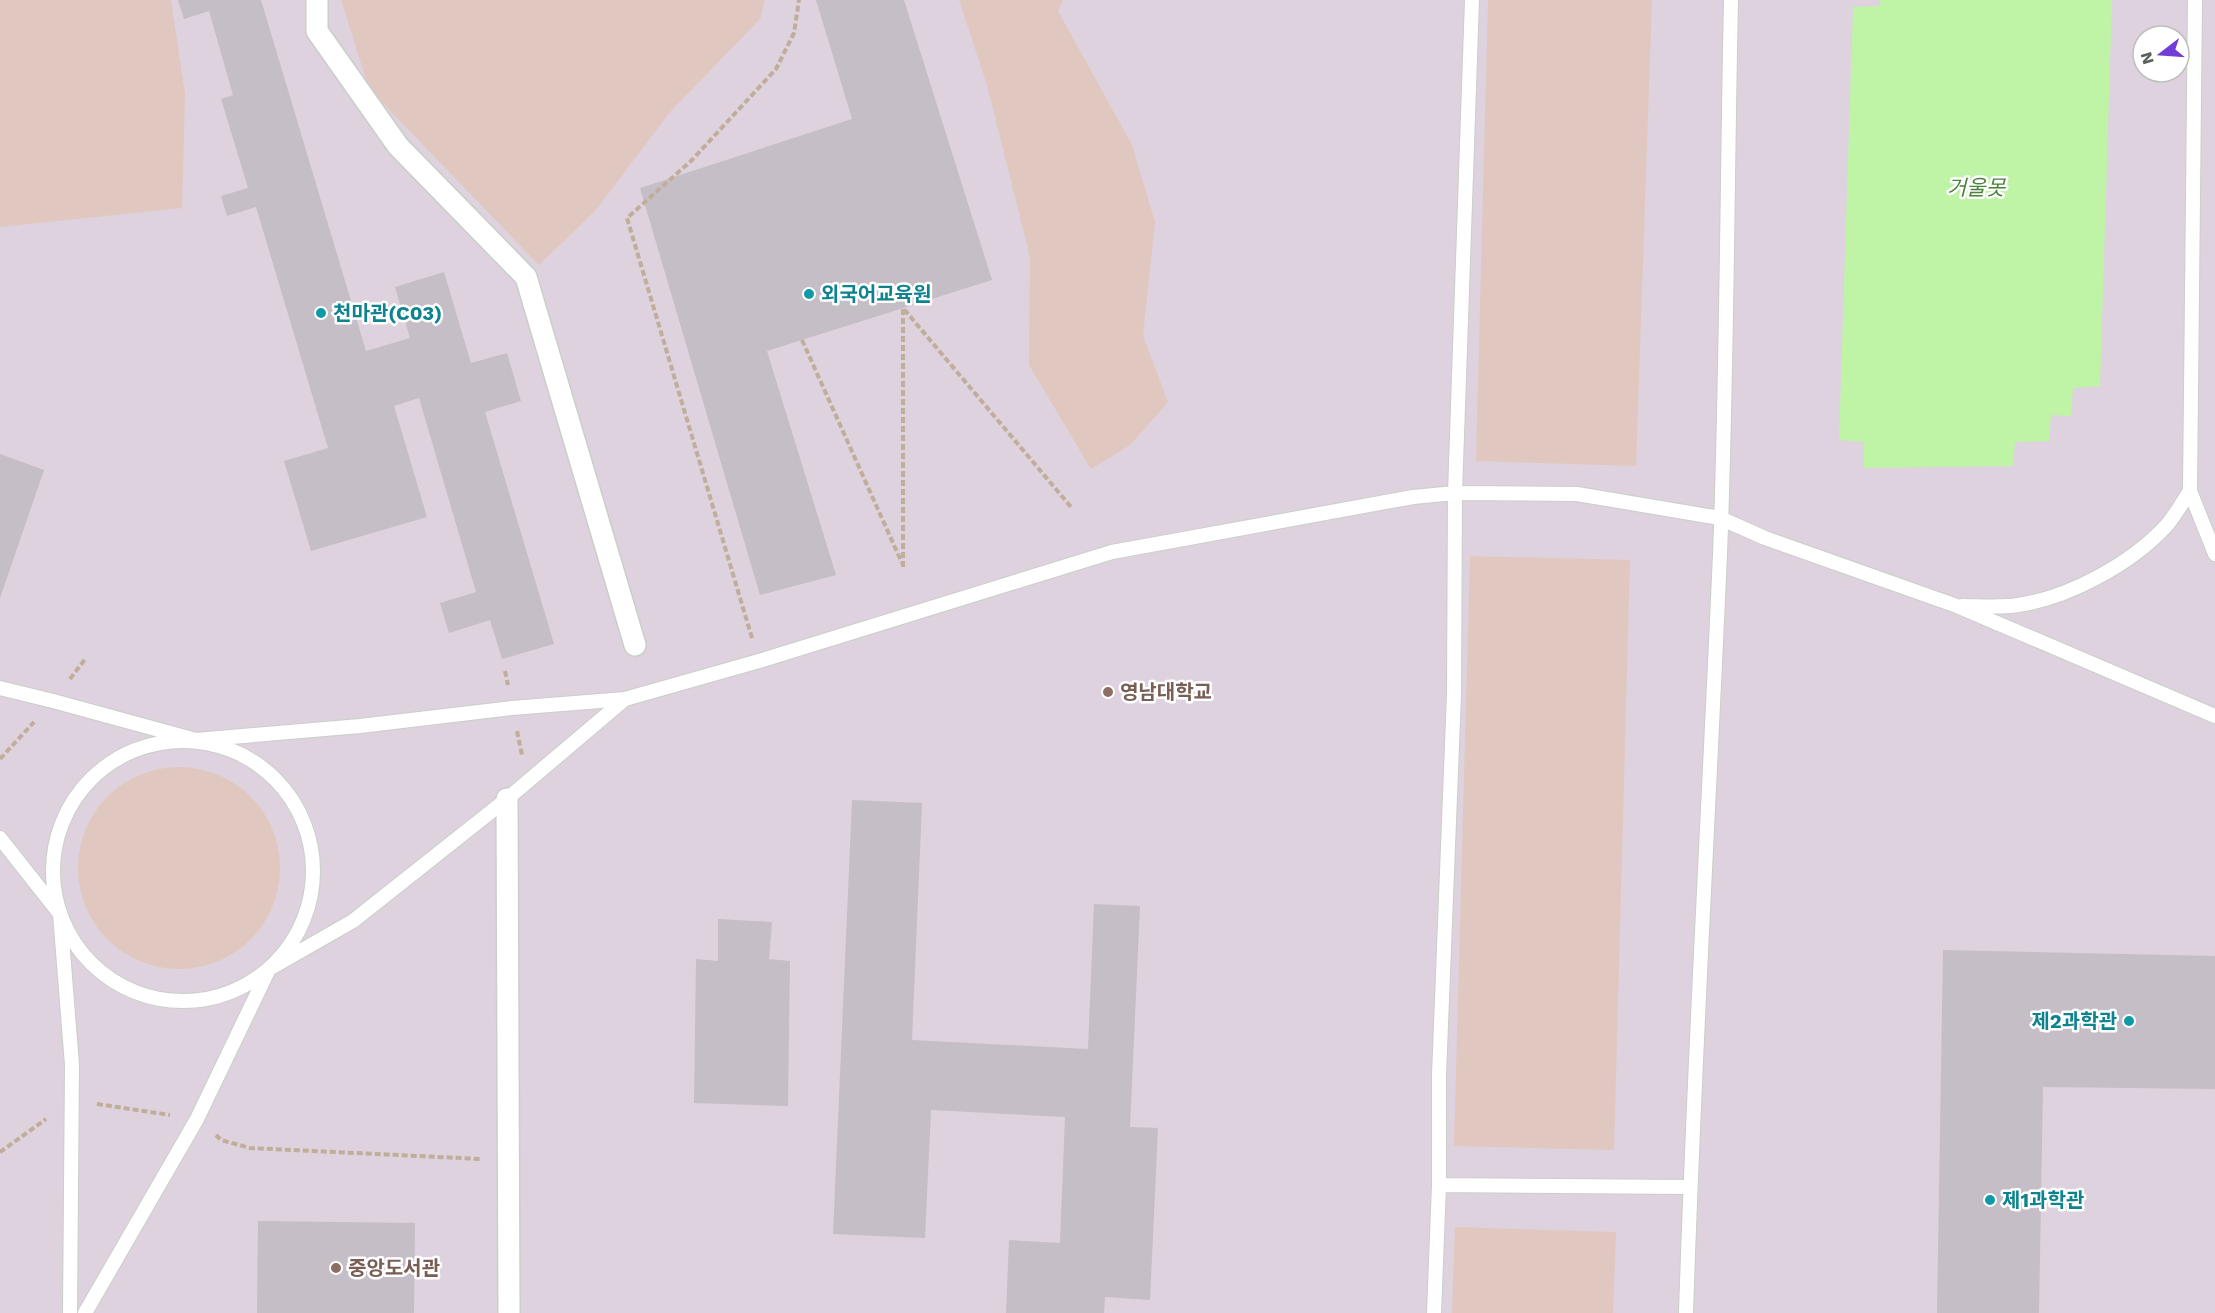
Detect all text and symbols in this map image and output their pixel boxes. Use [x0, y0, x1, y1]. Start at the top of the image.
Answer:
north arrow [2131, 24, 2191, 84]
text: N [2136, 50, 2158, 67]
water label: 거울못 [1947, 175, 2007, 200]
place label: 외국어교육원 [821, 282, 931, 306]
marker: 외국어교육원 [802, 287, 816, 301]
place label: 천마관(C03) [333, 301, 442, 325]
marker: 천마관(C03) [314, 306, 328, 320]
place label: 영남대학교 [1120, 680, 1212, 704]
marker: 영남대학교 [1101, 685, 1115, 699]
place label: 제2과학관 [2031, 1009, 2118, 1033]
marker: 제2과학관 [2122, 1014, 2136, 1028]
place label: 제1과학관 [2002, 1188, 2085, 1212]
marker: 제1과학관 [1983, 1193, 1997, 1207]
place label: 중앙도서관 [348, 1256, 441, 1280]
marker: 중앙도서관 [329, 1261, 343, 1275]

